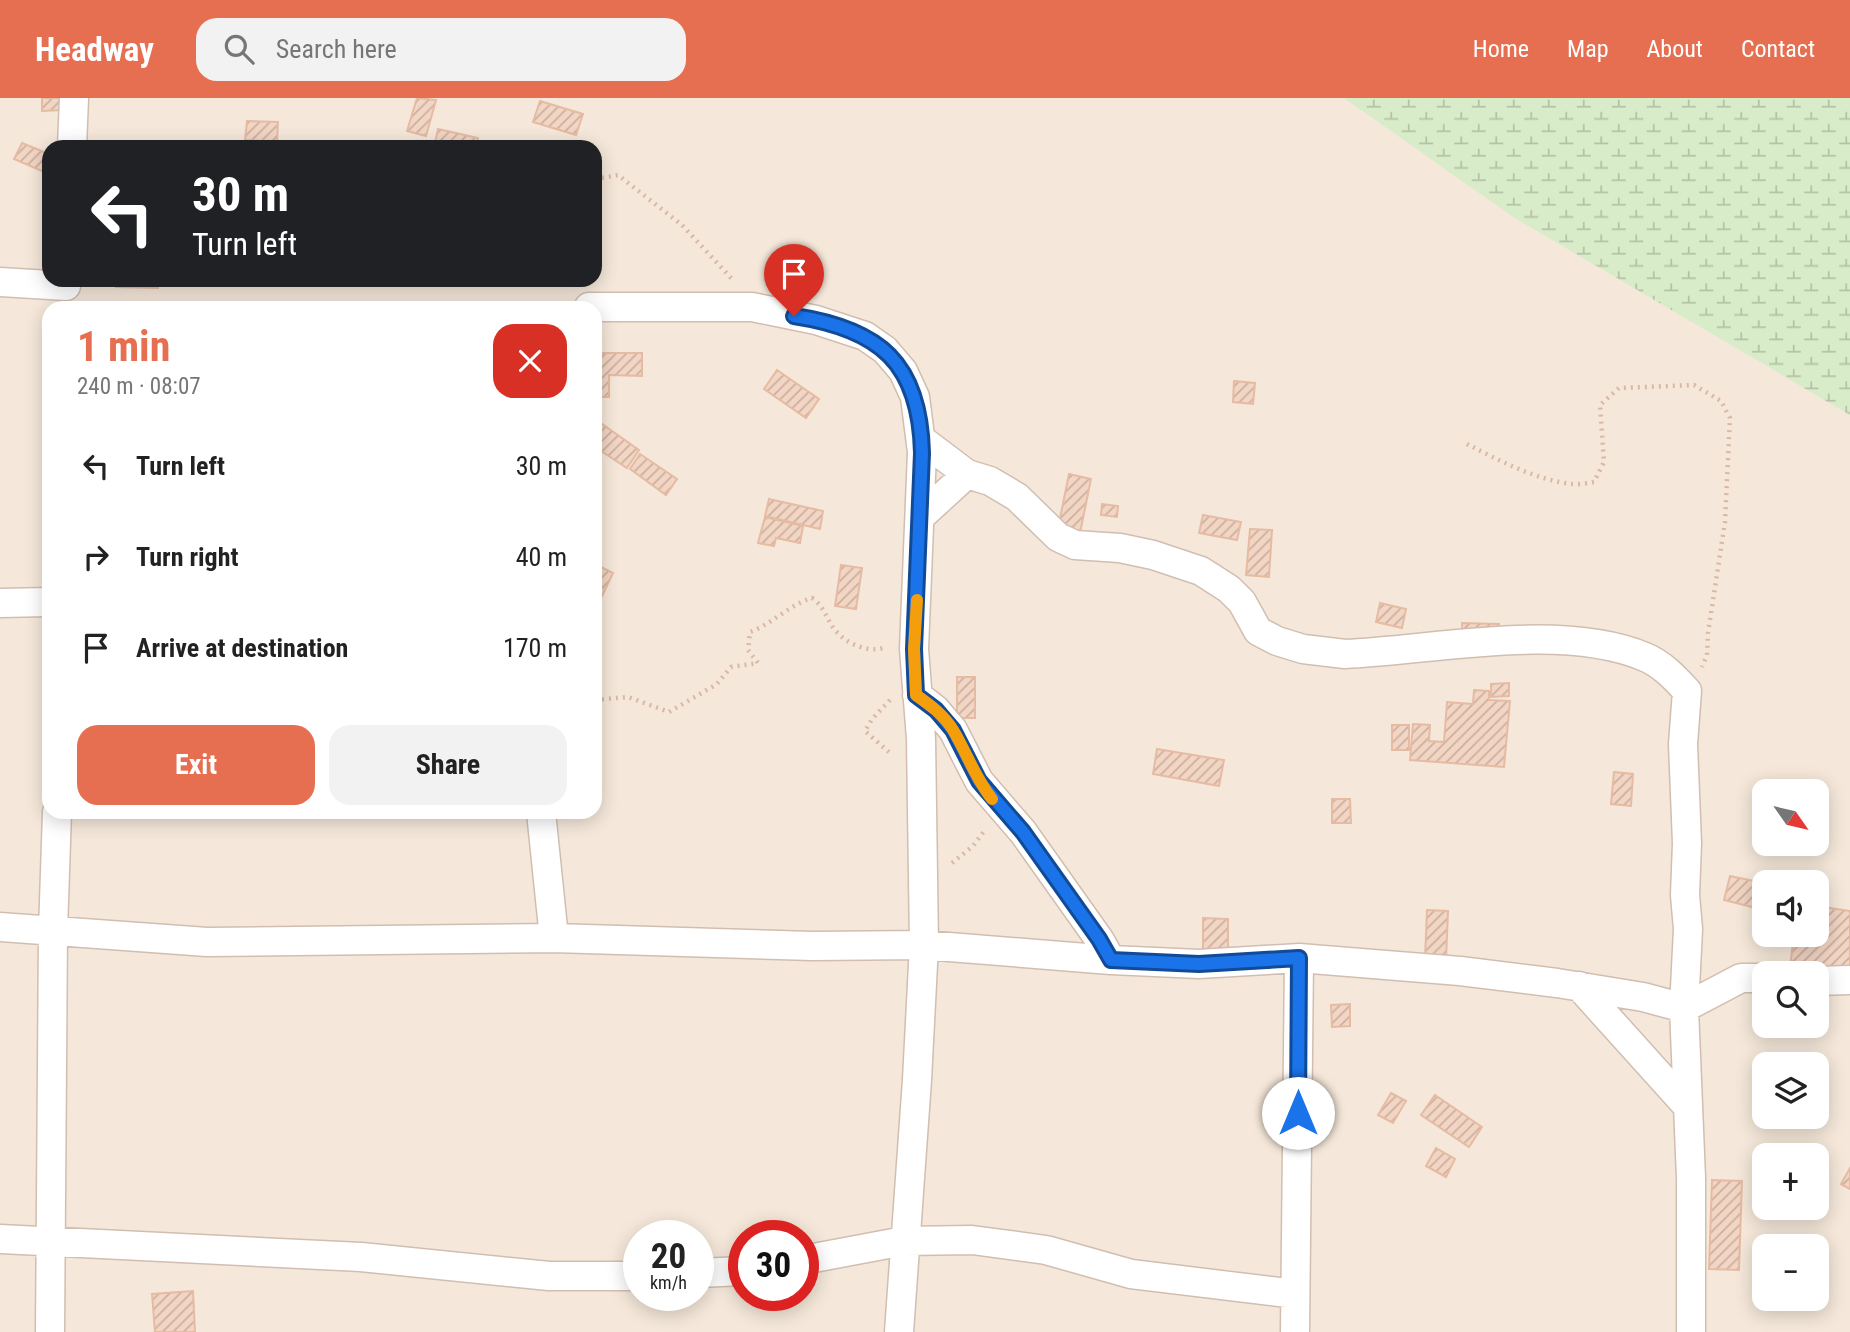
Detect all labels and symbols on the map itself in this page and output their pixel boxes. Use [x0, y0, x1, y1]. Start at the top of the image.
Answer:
pin [764, 244, 824, 316]
north arrow [1752, 779, 1829, 856]
position arrow [1261, 1076, 1335, 1150]
speed limit sign: 30 [728, 1220, 819, 1311]

